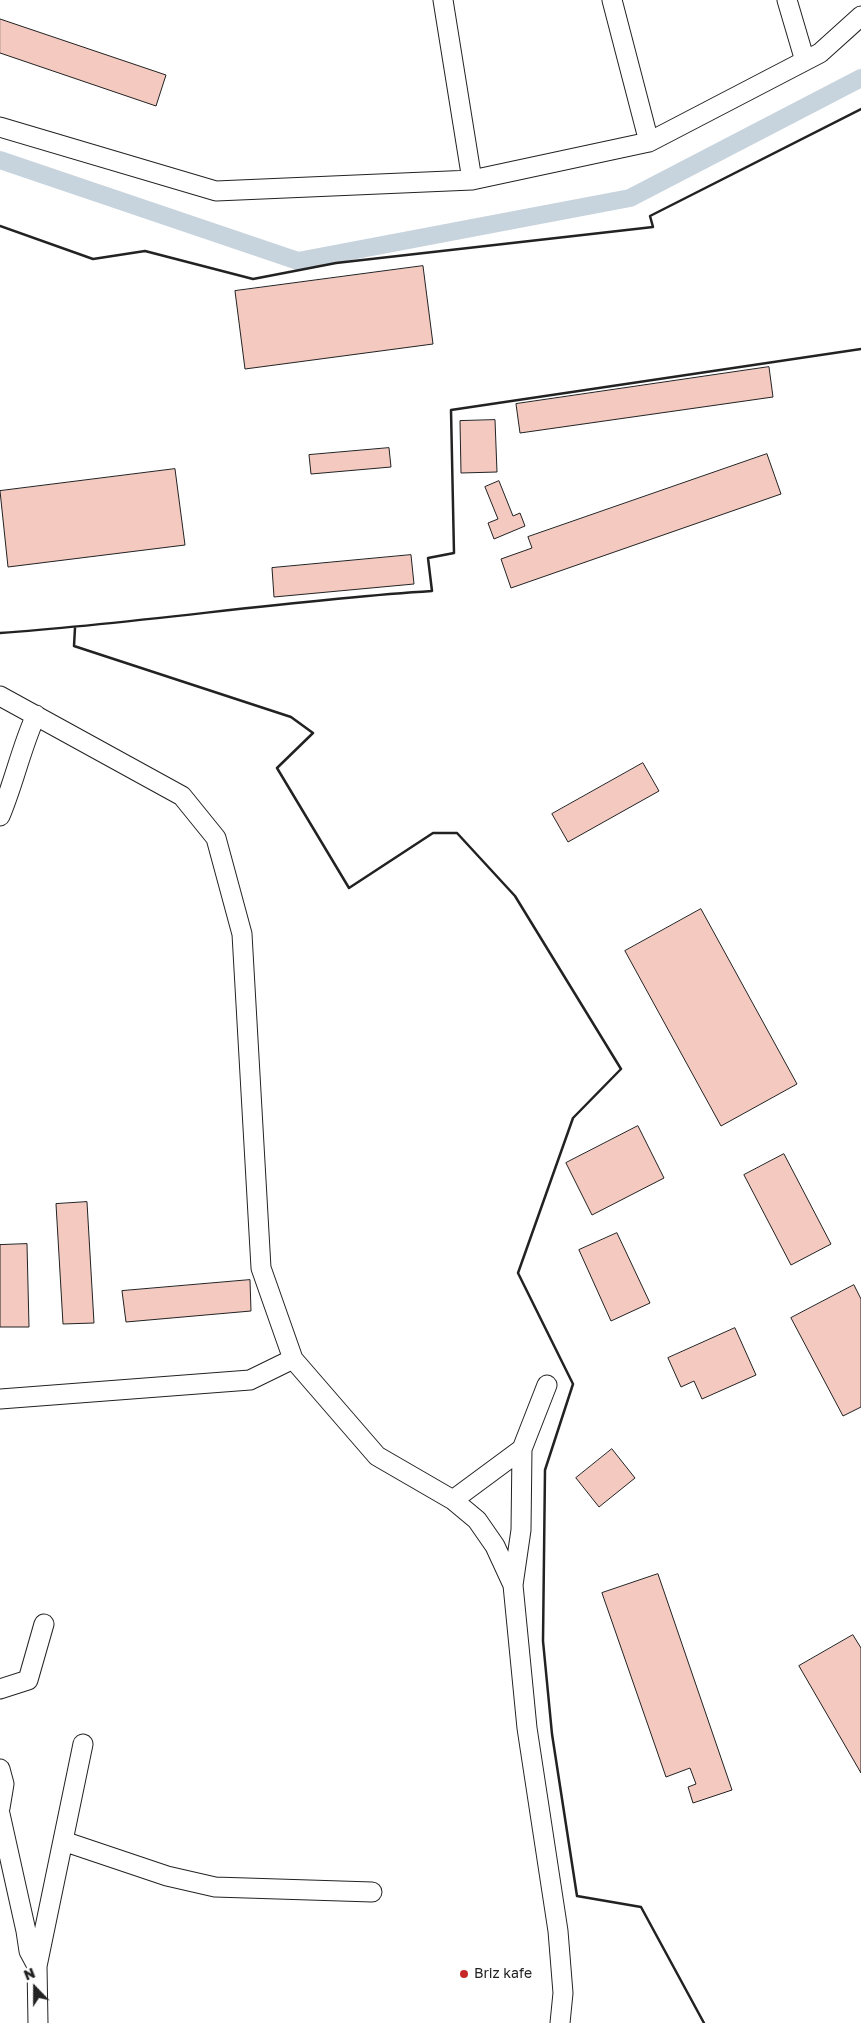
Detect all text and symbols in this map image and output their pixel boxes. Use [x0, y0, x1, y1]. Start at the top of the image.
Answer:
north arrow [10, 1963, 60, 2013]
text: N [21, 1964, 37, 1984]
place label: Briz kafe [474, 1966, 532, 1982]
marker: Briz kafe [458, 1968, 470, 1980]

